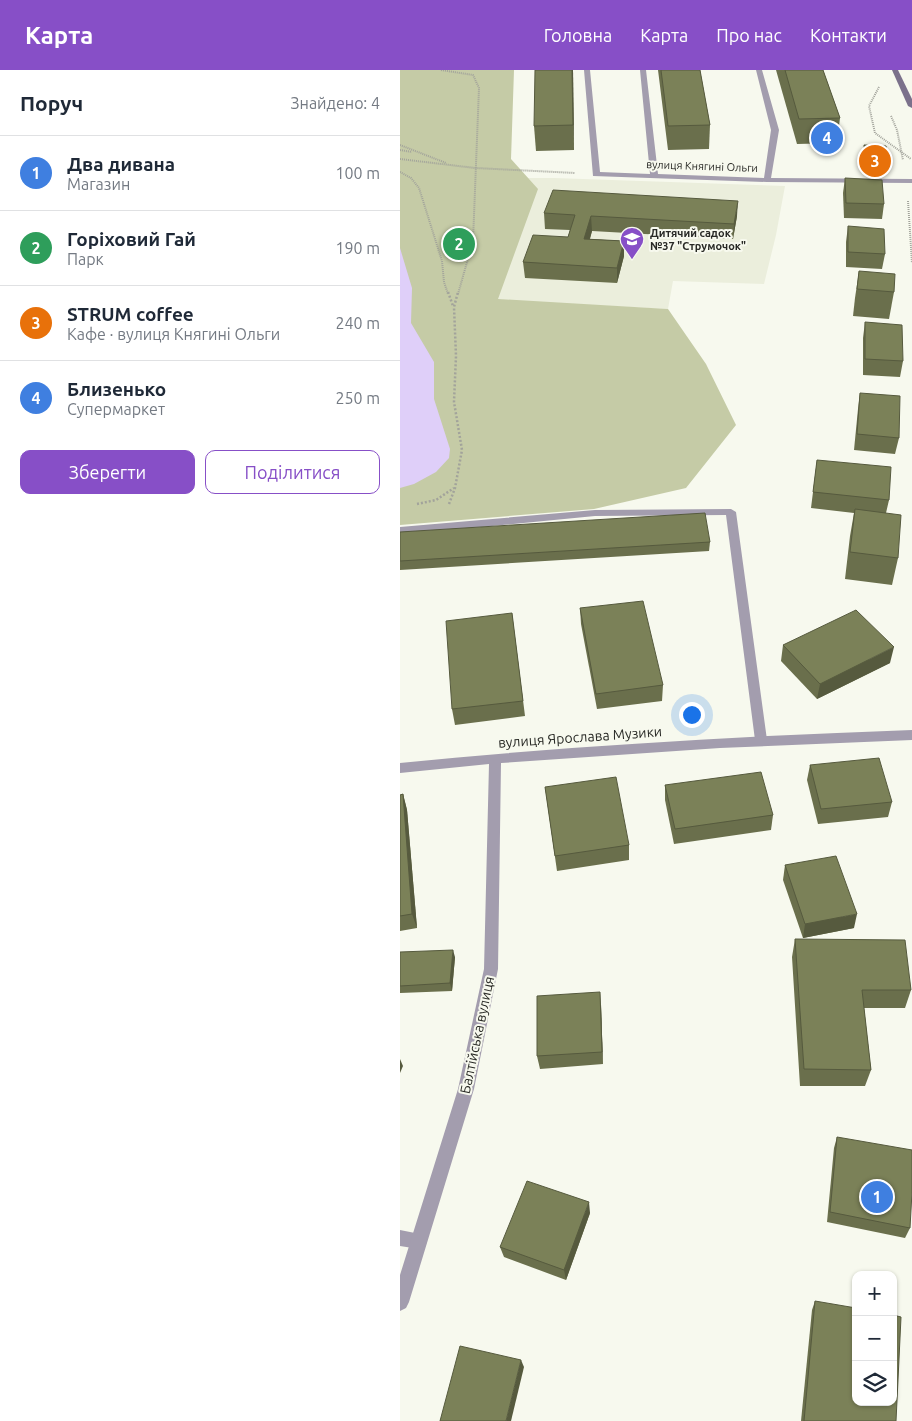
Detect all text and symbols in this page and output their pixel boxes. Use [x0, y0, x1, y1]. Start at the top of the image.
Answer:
text: Карта [25, 22, 93, 49]
text: Головна [544, 25, 612, 45]
text: Карта [640, 25, 688, 45]
text: Про нас [716, 25, 782, 45]
text: Контакти [810, 25, 887, 45]
text: Поруч [20, 91, 83, 115]
text: Знайдено: 4 [291, 94, 380, 112]
pin: 4 [811, 119, 843, 157]
pin: 3 [859, 142, 891, 180]
text: Два дивана [67, 153, 175, 175]
street label: вулиця Княгині Ольги [646, 158, 758, 174]
text: 1 [31, 164, 41, 182]
text: 100 m [335, 164, 380, 182]
text: Магазин [67, 175, 130, 193]
pin: 2 [443, 225, 475, 263]
school or university icon: Дитячий садок №37 "Струмочок" [619, 226, 645, 260]
place label: Дитячий садок №37 "Струмочок" [650, 227, 746, 252]
text: Горіховий Гай [67, 228, 196, 250]
text: 2 [31, 239, 41, 257]
text: 190 m [335, 239, 380, 257]
text: Парк [67, 250, 104, 268]
text: STRUM coffee [67, 303, 194, 325]
text: 3 [31, 314, 41, 332]
text: 240 m [335, 314, 380, 332]
text: Кафе · вулиця Княгині Ольги [67, 325, 280, 343]
text: Близенько [67, 378, 166, 400]
text: 4 [31, 389, 41, 407]
text: 250 m [335, 389, 380, 407]
text: Супермаркет [67, 400, 165, 418]
button: Зберегти [20, 450, 195, 494]
button: Поділитися [205, 450, 380, 494]
your location [679, 702, 705, 728]
street label: вулиця Ярослава Музики [497, 723, 663, 751]
street label: Балтійська вулиця [457, 975, 497, 1095]
pin: 1 [861, 1178, 893, 1216]
map controls [852, 1271, 897, 1406]
button: + [852, 1271, 897, 1316]
button: − [852, 1316, 897, 1361]
button: layers [852, 1361, 897, 1406]

